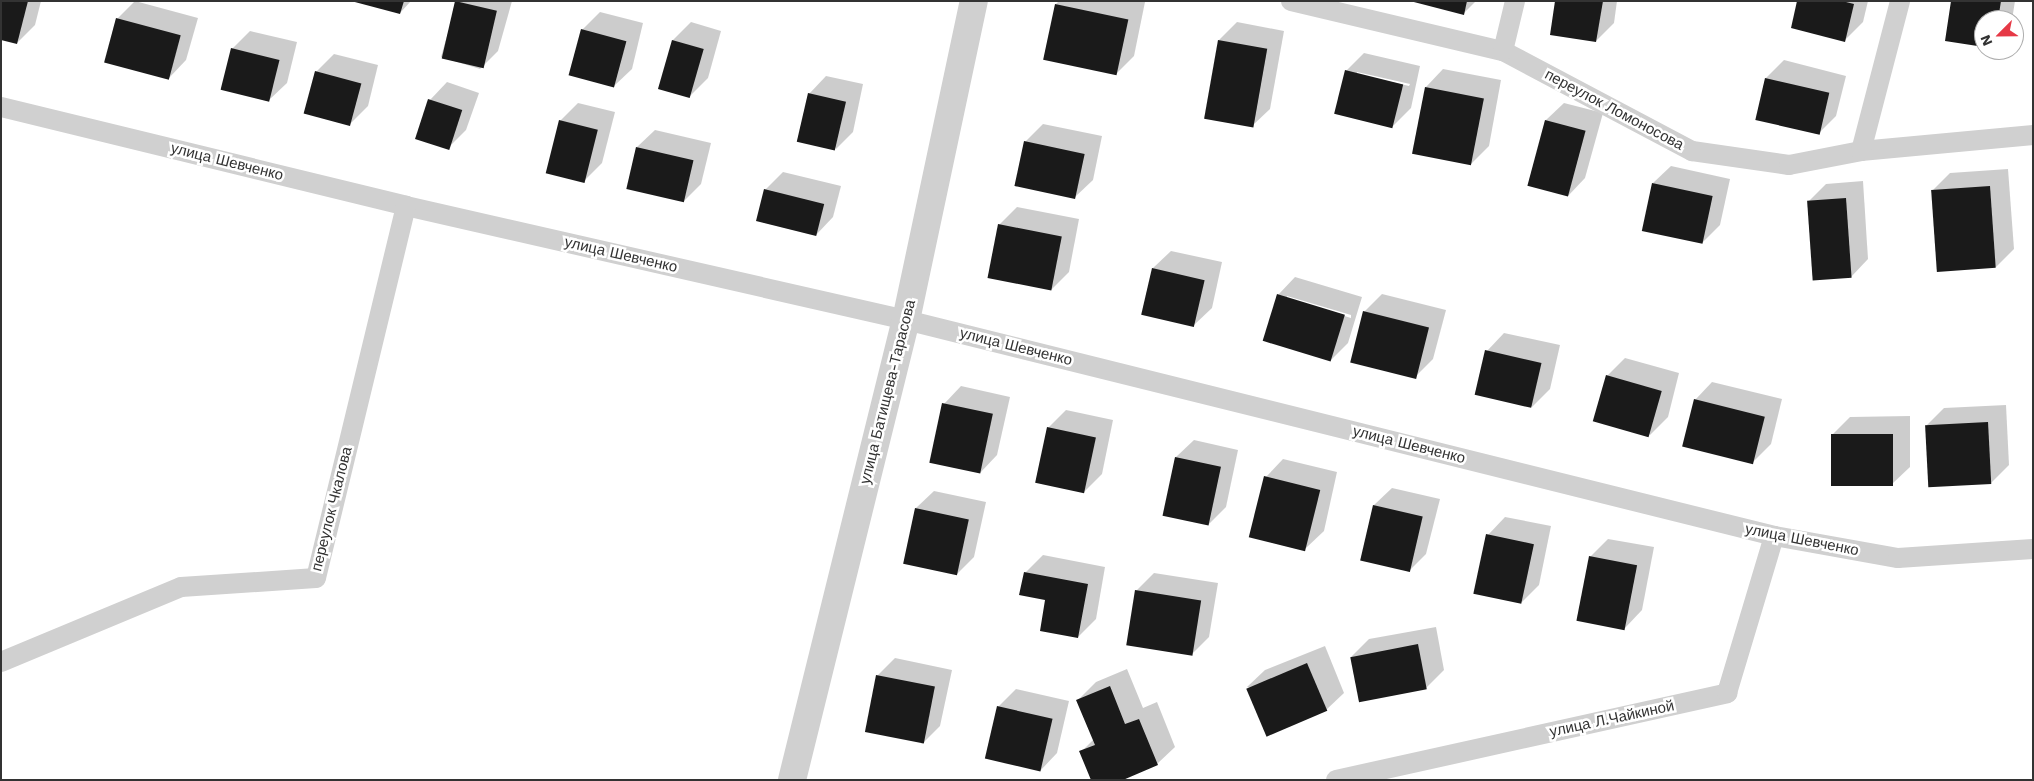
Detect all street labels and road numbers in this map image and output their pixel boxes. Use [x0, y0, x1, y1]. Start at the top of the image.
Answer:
street label: переулок Ломоносова [1541, 66, 1687, 154]
street label: улица Шевченко [169, 139, 285, 185]
street label: улица Шевченко [563, 233, 679, 277]
street label: улица Батищева-Тарасова [856, 298, 920, 486]
street label: улица Шевченко [958, 324, 1074, 370]
street label: улица Шевченко [1351, 422, 1467, 468]
street label: переулок Чкалова [308, 445, 356, 573]
street label: улица Шевченко [1744, 520, 1860, 560]
street label: улица Л.Чайкиной [1548, 697, 1676, 741]

